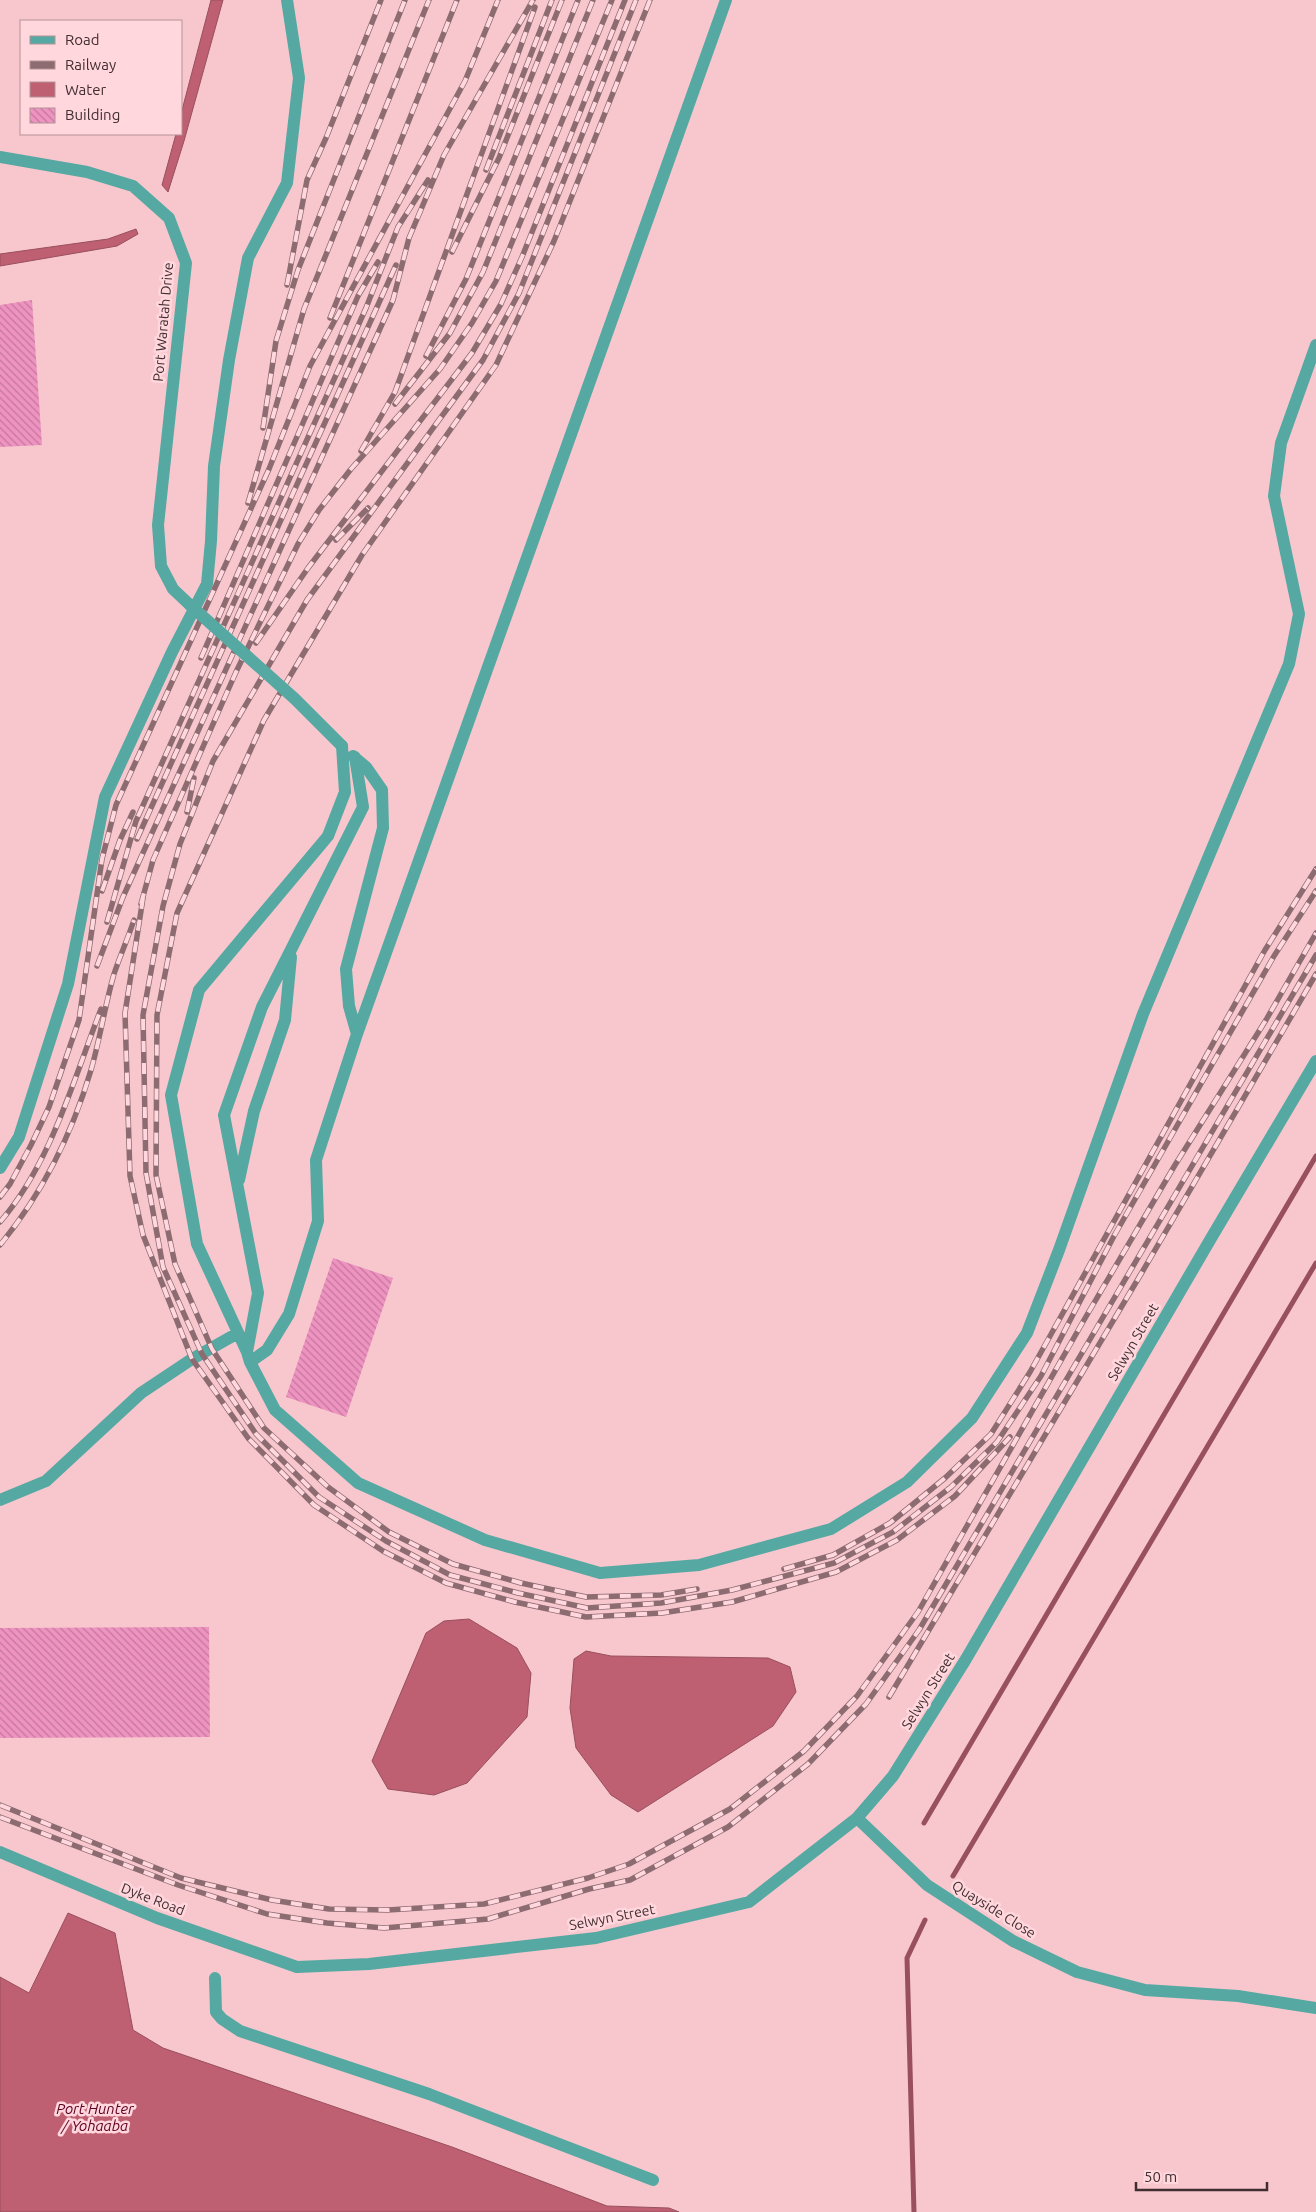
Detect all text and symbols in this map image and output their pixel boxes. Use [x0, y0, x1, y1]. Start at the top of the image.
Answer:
legend [20, 20, 182, 135]
text: Road [65, 31, 100, 48]
text: Railway [65, 56, 116, 73]
text: Water [65, 81, 106, 98]
text: Building [65, 106, 120, 123]
street label: Port Waratah Drive [150, 262, 176, 382]
street label: Selwyn Street [1104, 1300, 1162, 1384]
street label: Selwyn Street [898, 1650, 958, 1732]
street label: Quayside Close [949, 1877, 1039, 1941]
street label: Dyke Road [119, 1880, 187, 1918]
street label: Selwyn Street [568, 1901, 657, 1933]
water label: Port Hunter / Yohaaba [56, 2100, 135, 2134]
scale bar [1136, 2160, 1267, 2192]
text: 50 m [1144, 2168, 1177, 2185]

